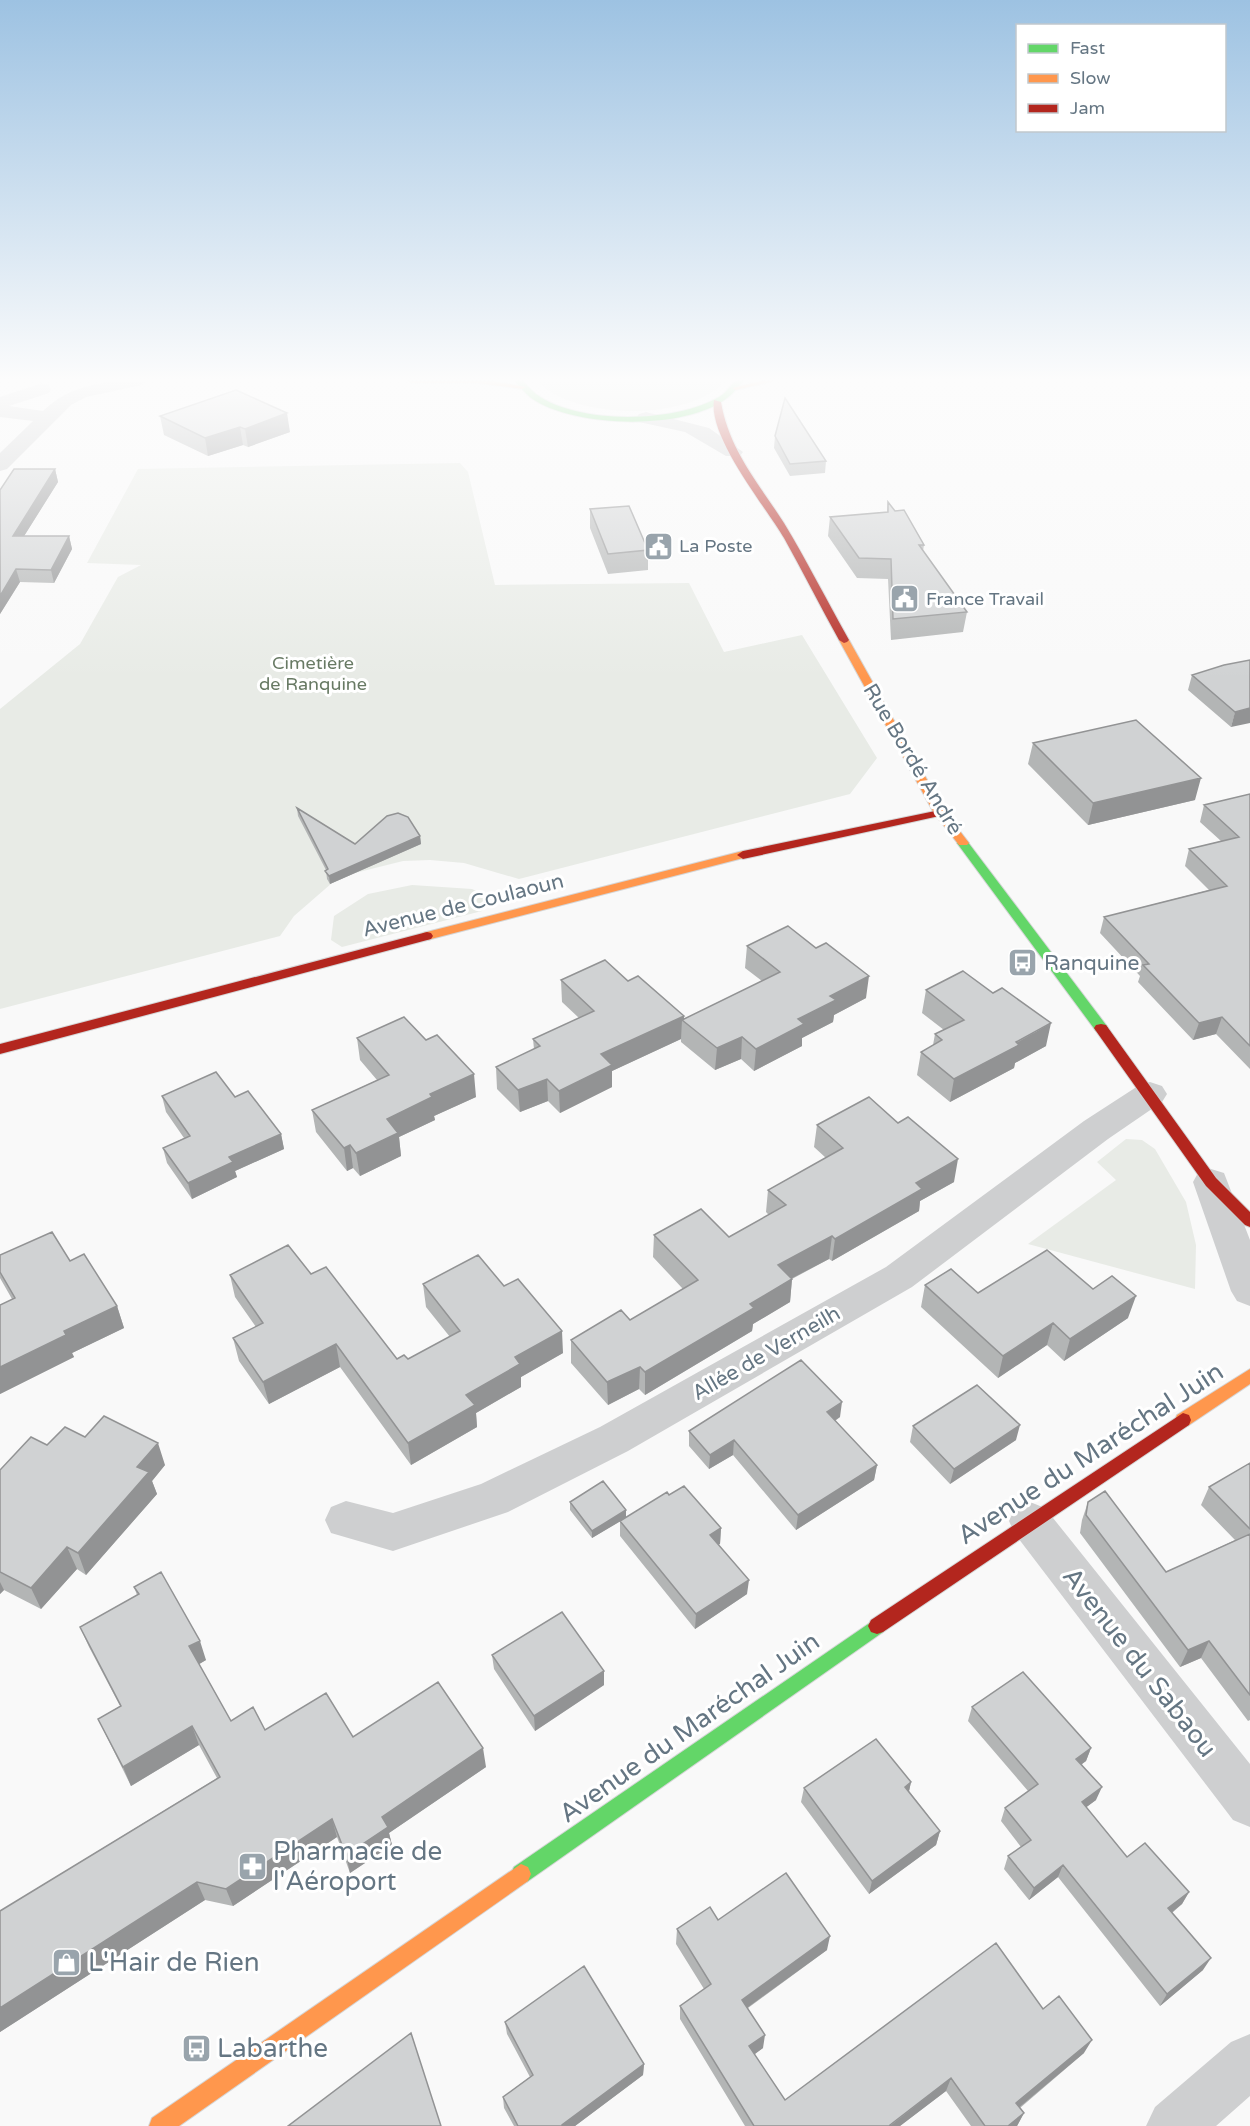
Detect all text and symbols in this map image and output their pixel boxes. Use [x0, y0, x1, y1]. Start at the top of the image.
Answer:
legend [1016, 24, 1226, 132]
text: Fast [1070, 37, 1105, 59]
text: Slow [1070, 67, 1111, 89]
text: Jam [1070, 97, 1105, 119]
public building icon: La Poste [642, 530, 674, 562]
place label: La Poste [679, 535, 752, 557]
public building icon: France Travail [889, 583, 921, 615]
place label: France Travail [926, 588, 1044, 610]
park label: Cimetière de Ranquine [259, 652, 367, 695]
street label: Rue Bordé André [858, 679, 968, 839]
street label: Avenue de Coulaoun [360, 868, 566, 943]
bus stop icon: Ranquine [1007, 947, 1039, 979]
place label: Ranquine [1044, 951, 1140, 976]
street label: Allée de Verneilh [688, 1301, 845, 1406]
street label: Avenue du Maréchal Juin [952, 1356, 1229, 1551]
street label: Avenue du Sabaou [1056, 1561, 1223, 1763]
street label: Avenue du Maréchal Juin [553, 1626, 825, 1829]
place label: Pharmacie de l'Aéroport [273, 1836, 442, 1897]
pharmacy icon: Pharmacie de l'Aéroport [236, 1850, 268, 1882]
shop icon: L'Hair de Rien [51, 1946, 83, 1978]
place label: L'Hair de Rien [88, 1947, 260, 1978]
bus stop icon: Labarthe [180, 2032, 212, 2064]
place label: Labarthe [217, 2033, 328, 2064]

